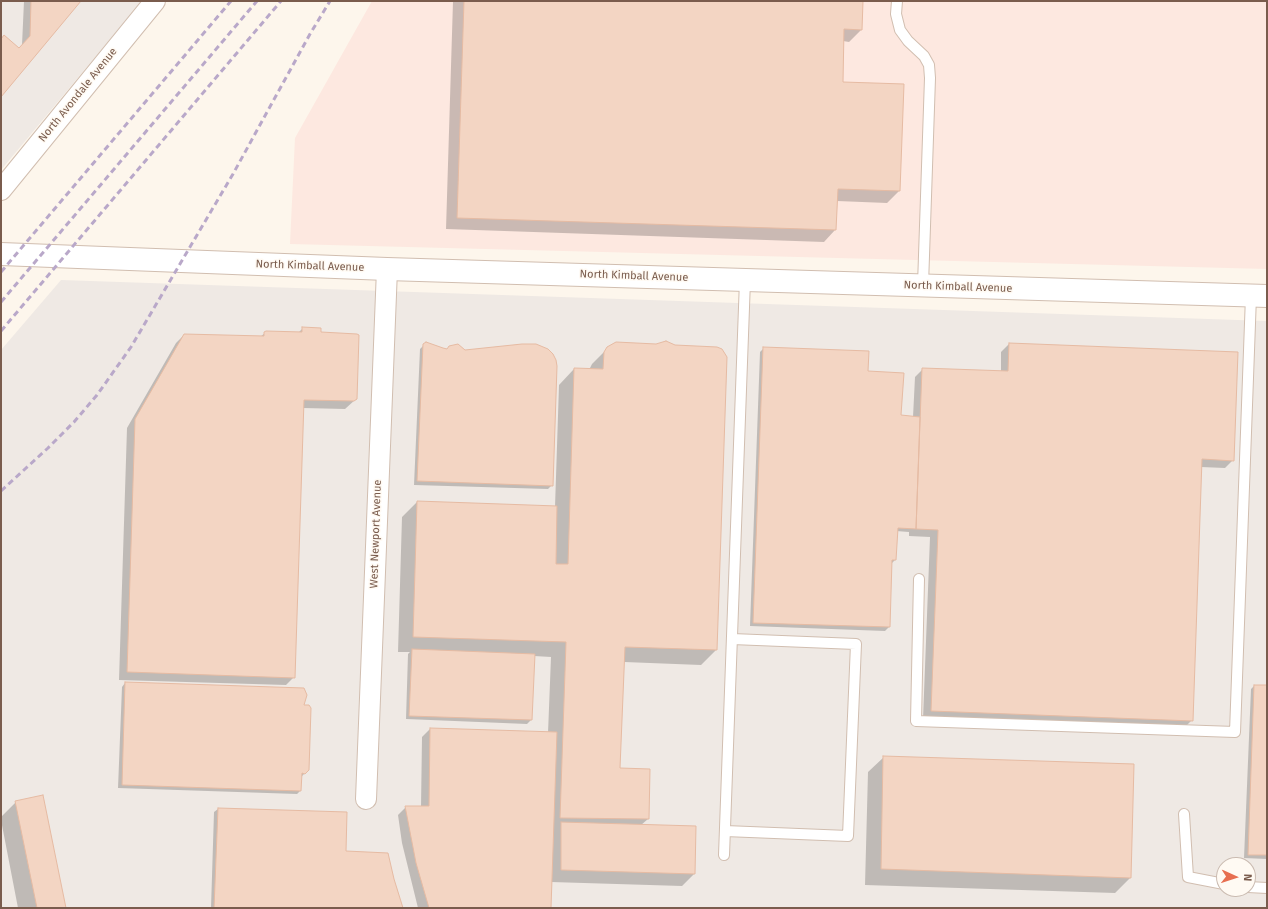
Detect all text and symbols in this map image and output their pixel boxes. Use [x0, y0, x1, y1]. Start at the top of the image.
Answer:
street label: North Avondale Avenue [36, 45, 120, 145]
street label: North Kimball Avenue [255, 258, 365, 274]
street label: North Kimball Avenue [579, 268, 689, 284]
street label: North Kimball Avenue [903, 279, 1013, 295]
street label: West Newport Avenue [368, 479, 384, 589]
north arrow [1216, 857, 1256, 897]
text: N [1241, 874, 1254, 882]

